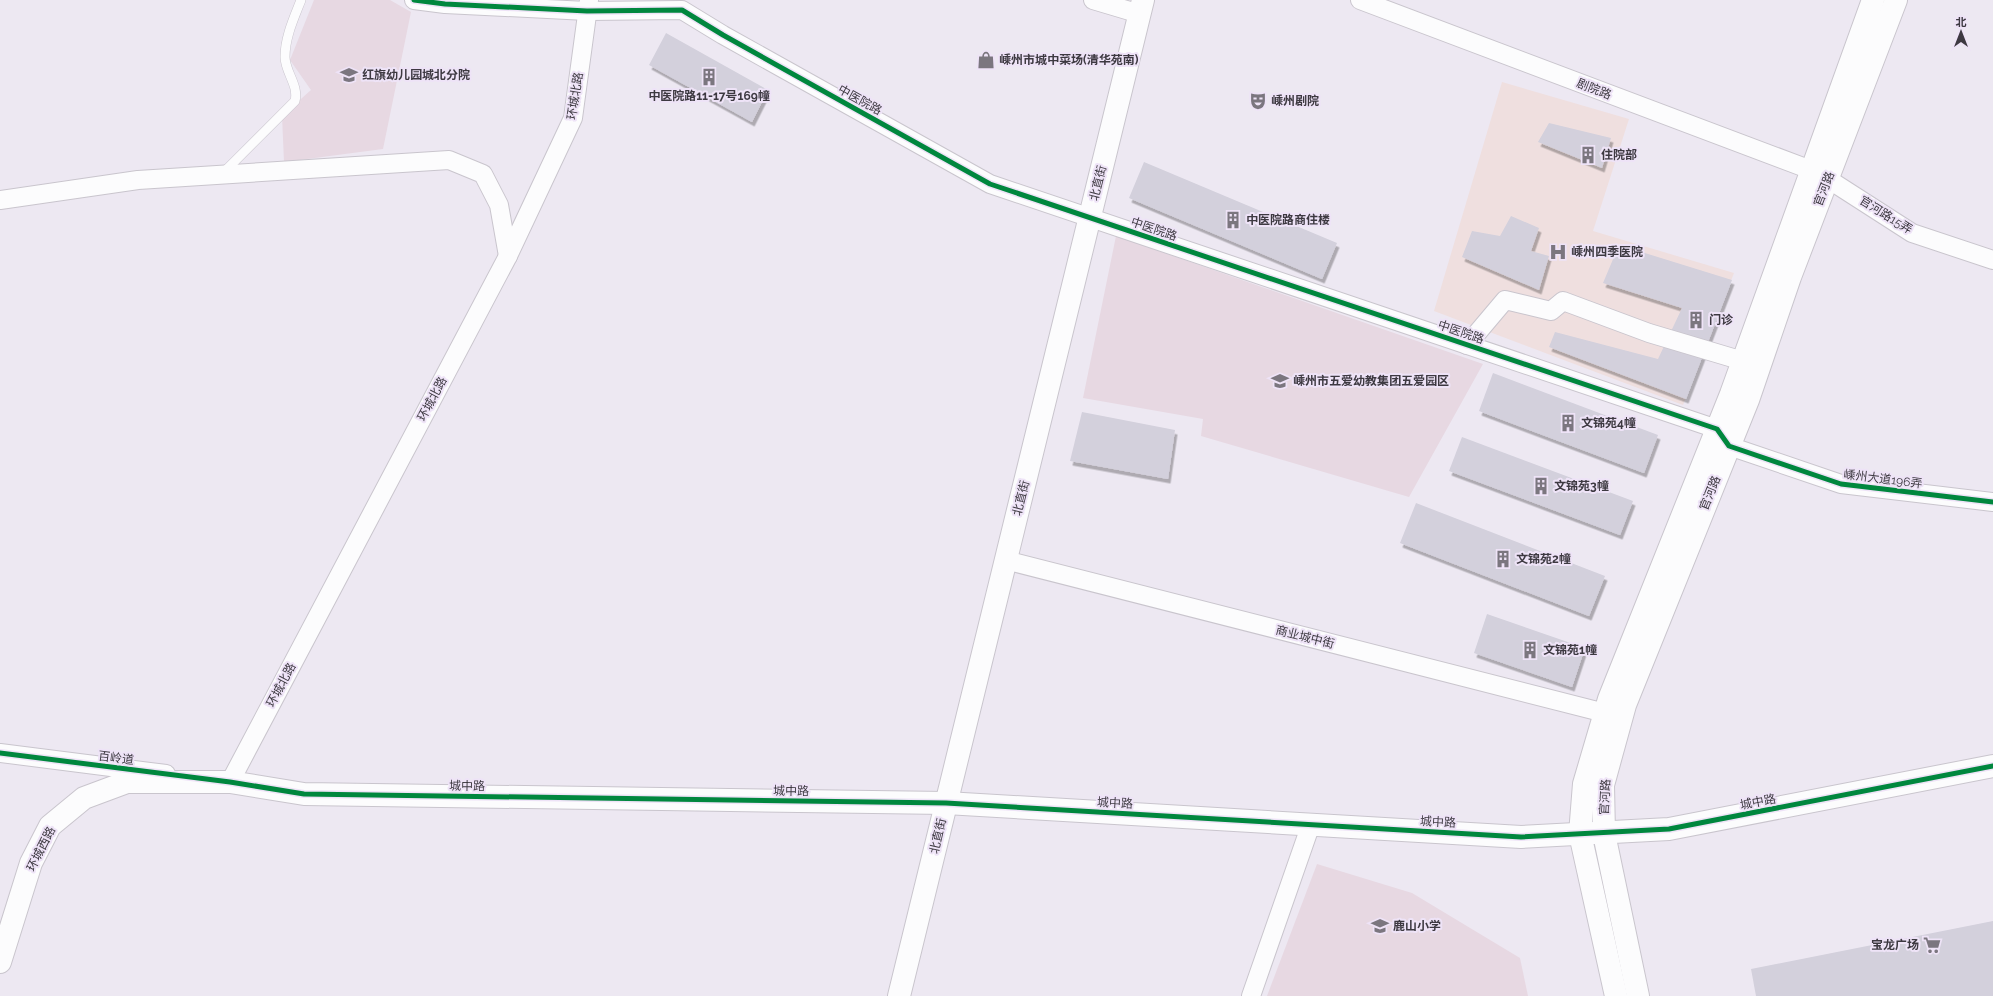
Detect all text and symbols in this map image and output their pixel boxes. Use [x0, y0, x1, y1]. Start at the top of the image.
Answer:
north arrow [1941, 12, 1981, 52]
text: 北 [1956, 16, 1967, 29]
shop icon: 嵊州市城中菜场(清华苑南) [976, 50, 996, 70]
place label: 嵊州市城中菜场(清华苑南) [999, 53, 1139, 67]
school or university icon: 红旗幼儿园城北分院 [339, 65, 359, 85]
building icon: 中医院路11-17号169幢 [699, 67, 719, 87]
place label: 红旗幼儿园城北分院 [362, 68, 470, 82]
street label: 环城北路 [564, 71, 586, 121]
street label: 剧院路 [1575, 76, 1613, 102]
street label: 中医院路 [836, 82, 884, 118]
place label: 中医院路11-17号169幢 [648, 89, 770, 103]
theatre icon: 嵊州剧院 [1248, 91, 1268, 111]
place label: 嵊州剧院 [1271, 94, 1319, 108]
building icon: 住院部 [1578, 145, 1598, 165]
place label: 住院部 [1601, 148, 1637, 162]
street label: 北直街 [1087, 164, 1109, 202]
street label: 官河路 [1811, 170, 1837, 208]
street label: 官河路15弄 [1857, 193, 1915, 237]
building icon: 中医院路商住楼 [1223, 210, 1243, 230]
place label: 中医院路商住楼 [1246, 213, 1330, 227]
street label: 中医院路 [1129, 215, 1179, 243]
hospital icon: 嵊州四季医院 [1548, 242, 1568, 262]
place label: 嵊州四季医院 [1571, 245, 1643, 259]
building icon: 门诊 [1686, 310, 1706, 330]
place label: 门诊 [1709, 313, 1734, 327]
street label: 中医院路 [1436, 318, 1486, 346]
school or university icon: 嵊州市五爱幼教集团五爱园区 [1270, 371, 1290, 391]
place label: 嵊州市五爱幼教集团五爱园区 [1293, 374, 1449, 388]
street label: 环城北路 [415, 375, 449, 423]
building icon: 文锦苑4幢 [1558, 413, 1578, 433]
place label: 文锦苑4幢 [1581, 416, 1636, 430]
street label: 嵊州大道196弄 [1843, 467, 1923, 491]
street label: 官河路 [1697, 474, 1723, 512]
building icon: 文锦苑3幢 [1531, 476, 1551, 496]
street label: 北直街 [1010, 479, 1032, 517]
place label: 文锦苑3幢 [1554, 479, 1609, 493]
building icon: 文锦苑2幢 [1493, 549, 1513, 569]
place label: 文锦苑2幢 [1516, 552, 1571, 566]
street label: 商业城中街 [1274, 623, 1336, 651]
building icon: 文锦苑1幢 [1520, 640, 1540, 660]
place label: 文锦苑1幢 [1543, 643, 1597, 657]
street label: 环城北路 [264, 661, 298, 709]
street label: 百岭道 [97, 749, 135, 767]
street label: 城中路 [449, 779, 485, 793]
street label: 官河路 [1597, 779, 1613, 815]
street label: 城中路 [773, 784, 809, 798]
street label: 城中路 [1739, 792, 1777, 812]
street label: 城中路 [1097, 795, 1133, 811]
street label: 城中路 [1420, 814, 1456, 830]
street label: 北直街 [927, 817, 949, 855]
street label: 环城西路 [24, 824, 58, 874]
school or university icon: 鹿山小学 [1370, 916, 1390, 936]
place label: 鹿山小学 [1393, 919, 1441, 933]
supermarket icon: 宝龙广场 [1922, 935, 1942, 955]
place label: 宝龙广场 [1871, 938, 1919, 952]

